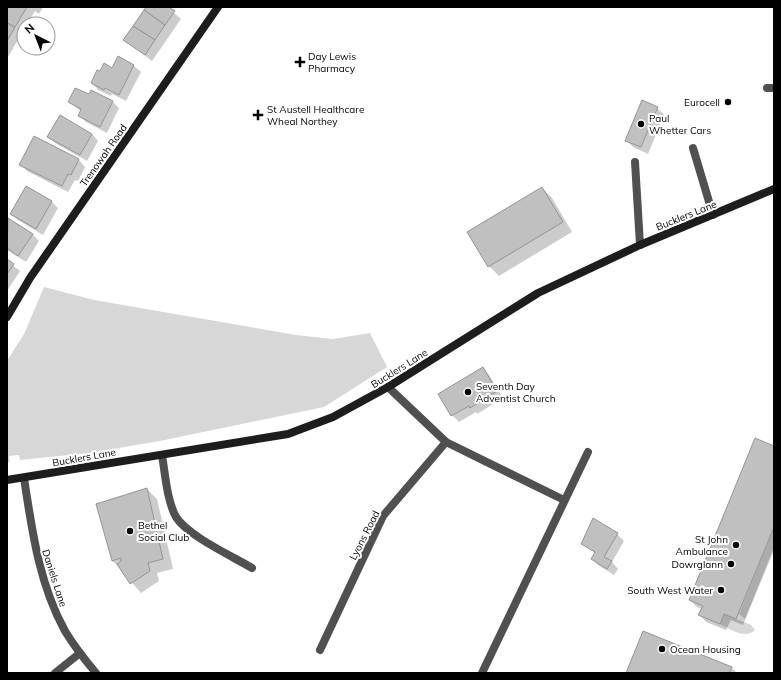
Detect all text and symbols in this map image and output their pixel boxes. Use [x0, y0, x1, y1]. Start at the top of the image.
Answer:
north arrow [16, 16, 56, 56]
text: N [22, 21, 37, 37]
place label: Day Lewis Pharmacy [308, 50, 356, 75]
marker: Day Lewis Pharmacy [295, 57, 305, 67]
place label: Eurocell [684, 96, 720, 109]
marker: Eurocell [723, 97, 733, 107]
place label: St Austell Healthcare Wheal Northey [267, 103, 364, 128]
marker: St Austell Healthcare Wheal Northey [252, 109, 264, 121]
place label: Paul Whetter Cars [649, 112, 711, 137]
marker: Paul Whetter Cars [636, 119, 646, 129]
street label: Trenowah Road [77, 122, 130, 189]
street label: Bucklers Lane [654, 197, 718, 234]
street label: Bucklers Lane [369, 346, 430, 391]
place label: Seventh Day Adventist Church [476, 380, 556, 405]
marker: Seventh Day Adventist Church [463, 387, 473, 397]
street label: Bucklers Lane [51, 446, 117, 469]
street label: Lyons Road [346, 508, 382, 562]
place label: Bethel Social Club [138, 519, 189, 544]
marker: Bethel Social Club [125, 526, 135, 536]
place label: St John Ambulance [676, 533, 728, 558]
marker: St John Ambulance [731, 540, 741, 550]
street label: Daniels Lane [39, 548, 70, 609]
place label: Dowrglann [672, 558, 723, 571]
marker: Dowrglann [726, 559, 736, 569]
place label: South West Water [627, 584, 713, 597]
marker: South West Water [716, 585, 726, 595]
place label: Ocean Housing [670, 643, 741, 656]
marker: Ocean Housing [657, 644, 667, 654]

